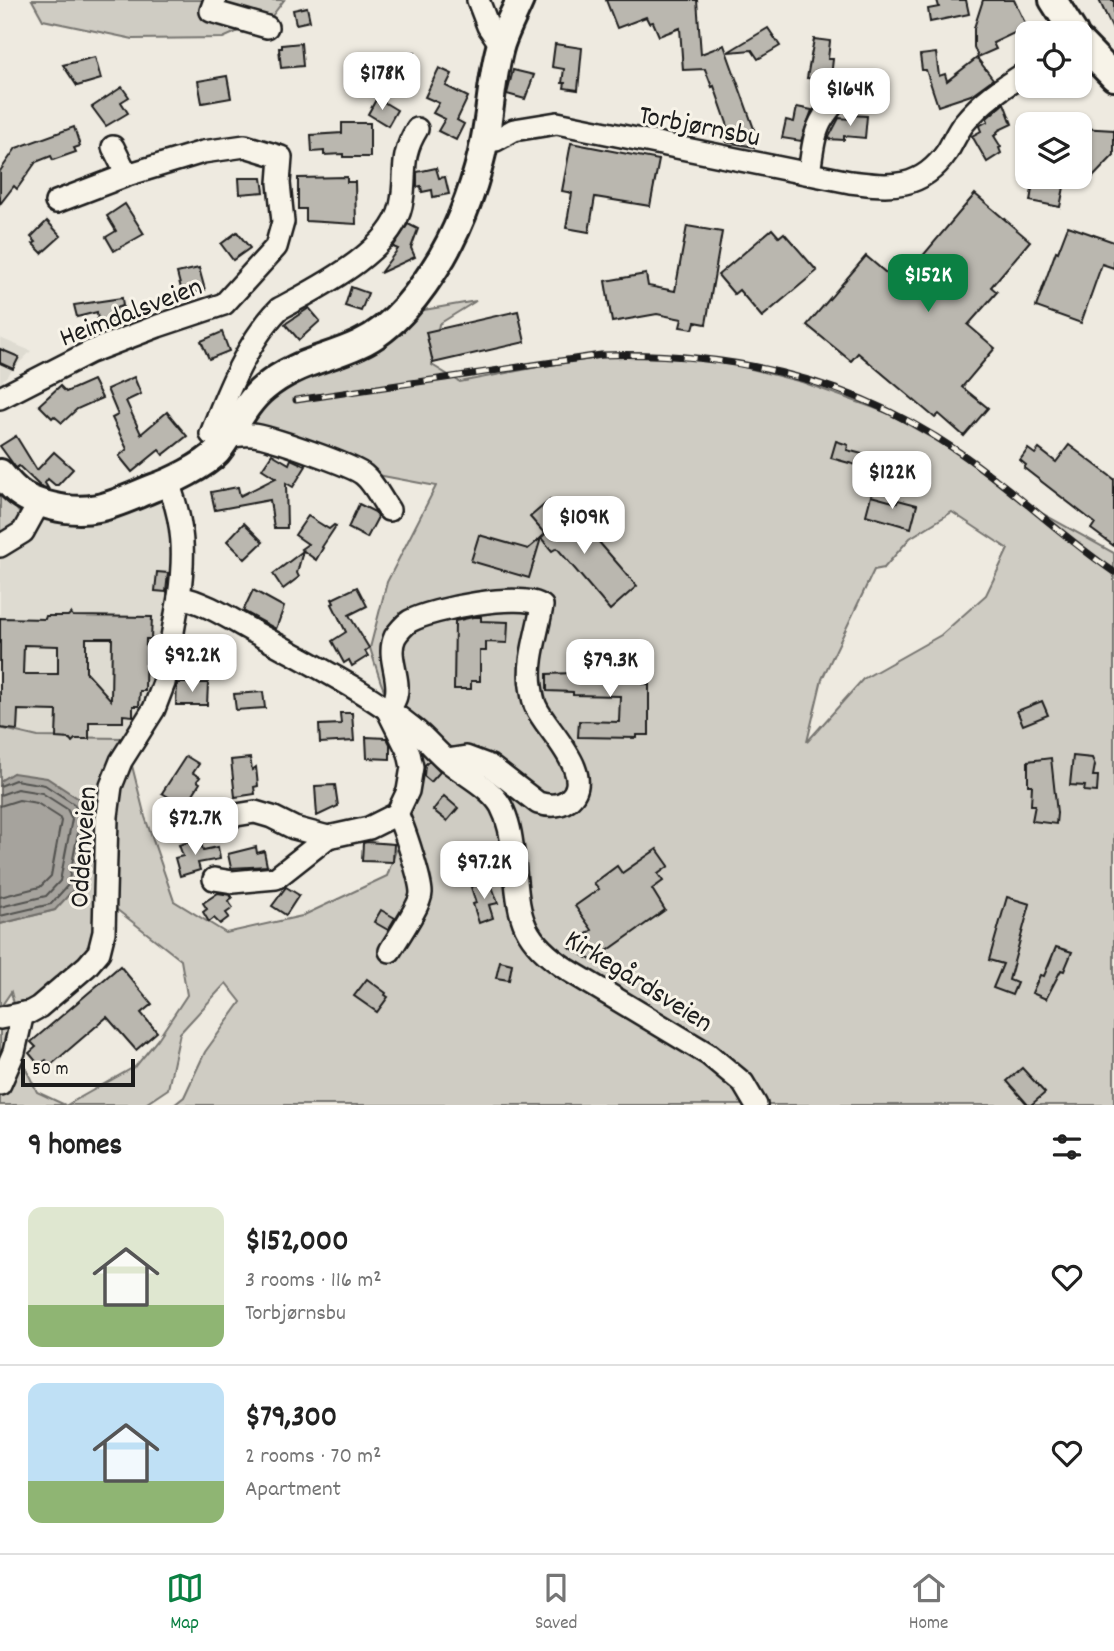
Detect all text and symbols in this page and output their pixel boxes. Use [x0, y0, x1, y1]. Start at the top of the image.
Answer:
map controls [1015, 21, 1092, 189]
button: locate [1015, 21, 1092, 98]
pin: $178K [333, 52, 431, 112]
text: $178K [359, 58, 405, 91]
pin: $164K [801, 68, 899, 128]
text: $164K [826, 74, 874, 107]
street label: Torbjørnsbu [635, 98, 763, 160]
button: layers [1015, 112, 1092, 189]
pin: $152K [879, 254, 977, 314]
text: $152K [904, 260, 952, 293]
street label: Heimdalsveien [55, 269, 209, 360]
pin: $122K [843, 452, 941, 511]
text: $122K [868, 457, 916, 490]
pin: $109K [535, 496, 633, 556]
text: $109K [559, 502, 609, 535]
pin: $92.2K [135, 634, 249, 694]
text: $92.2K [164, 640, 220, 673]
pin: $79.3K [553, 640, 667, 699]
text: $79.3K [582, 645, 638, 678]
street label: Oddenveien [62, 785, 110, 910]
pin: $72.7K [138, 798, 252, 857]
text: $72.7K [168, 803, 222, 836]
pin: $97.2K [427, 842, 541, 901]
text: $97.2K [456, 847, 512, 880]
street label: Kirkegårdsveien [555, 922, 719, 1045]
scale bar [21, 1056, 135, 1088]
text: 50 m [32, 1057, 69, 1084]
text: 9 homes [28, 1126, 122, 1169]
icon: filters [1048, 1128, 1086, 1166]
text: $152,000 [245, 1222, 349, 1265]
icon: home [84, 1235, 168, 1319]
icon: heart [1048, 1258, 1086, 1296]
text: 3 rooms · 116 m² [245, 1265, 382, 1298]
text: Torbjørnsbu [245, 1298, 346, 1331]
text: $79,300 [245, 1398, 337, 1441]
icon: home [84, 1411, 168, 1495]
icon: heart [1048, 1434, 1086, 1472]
text: 2 rooms · 70 m² [245, 1441, 381, 1474]
text: Apartment [245, 1474, 341, 1507]
tab: Map [166, 1569, 204, 1638]
tab: Saved [535, 1569, 577, 1638]
tab: Home [909, 1569, 948, 1638]

